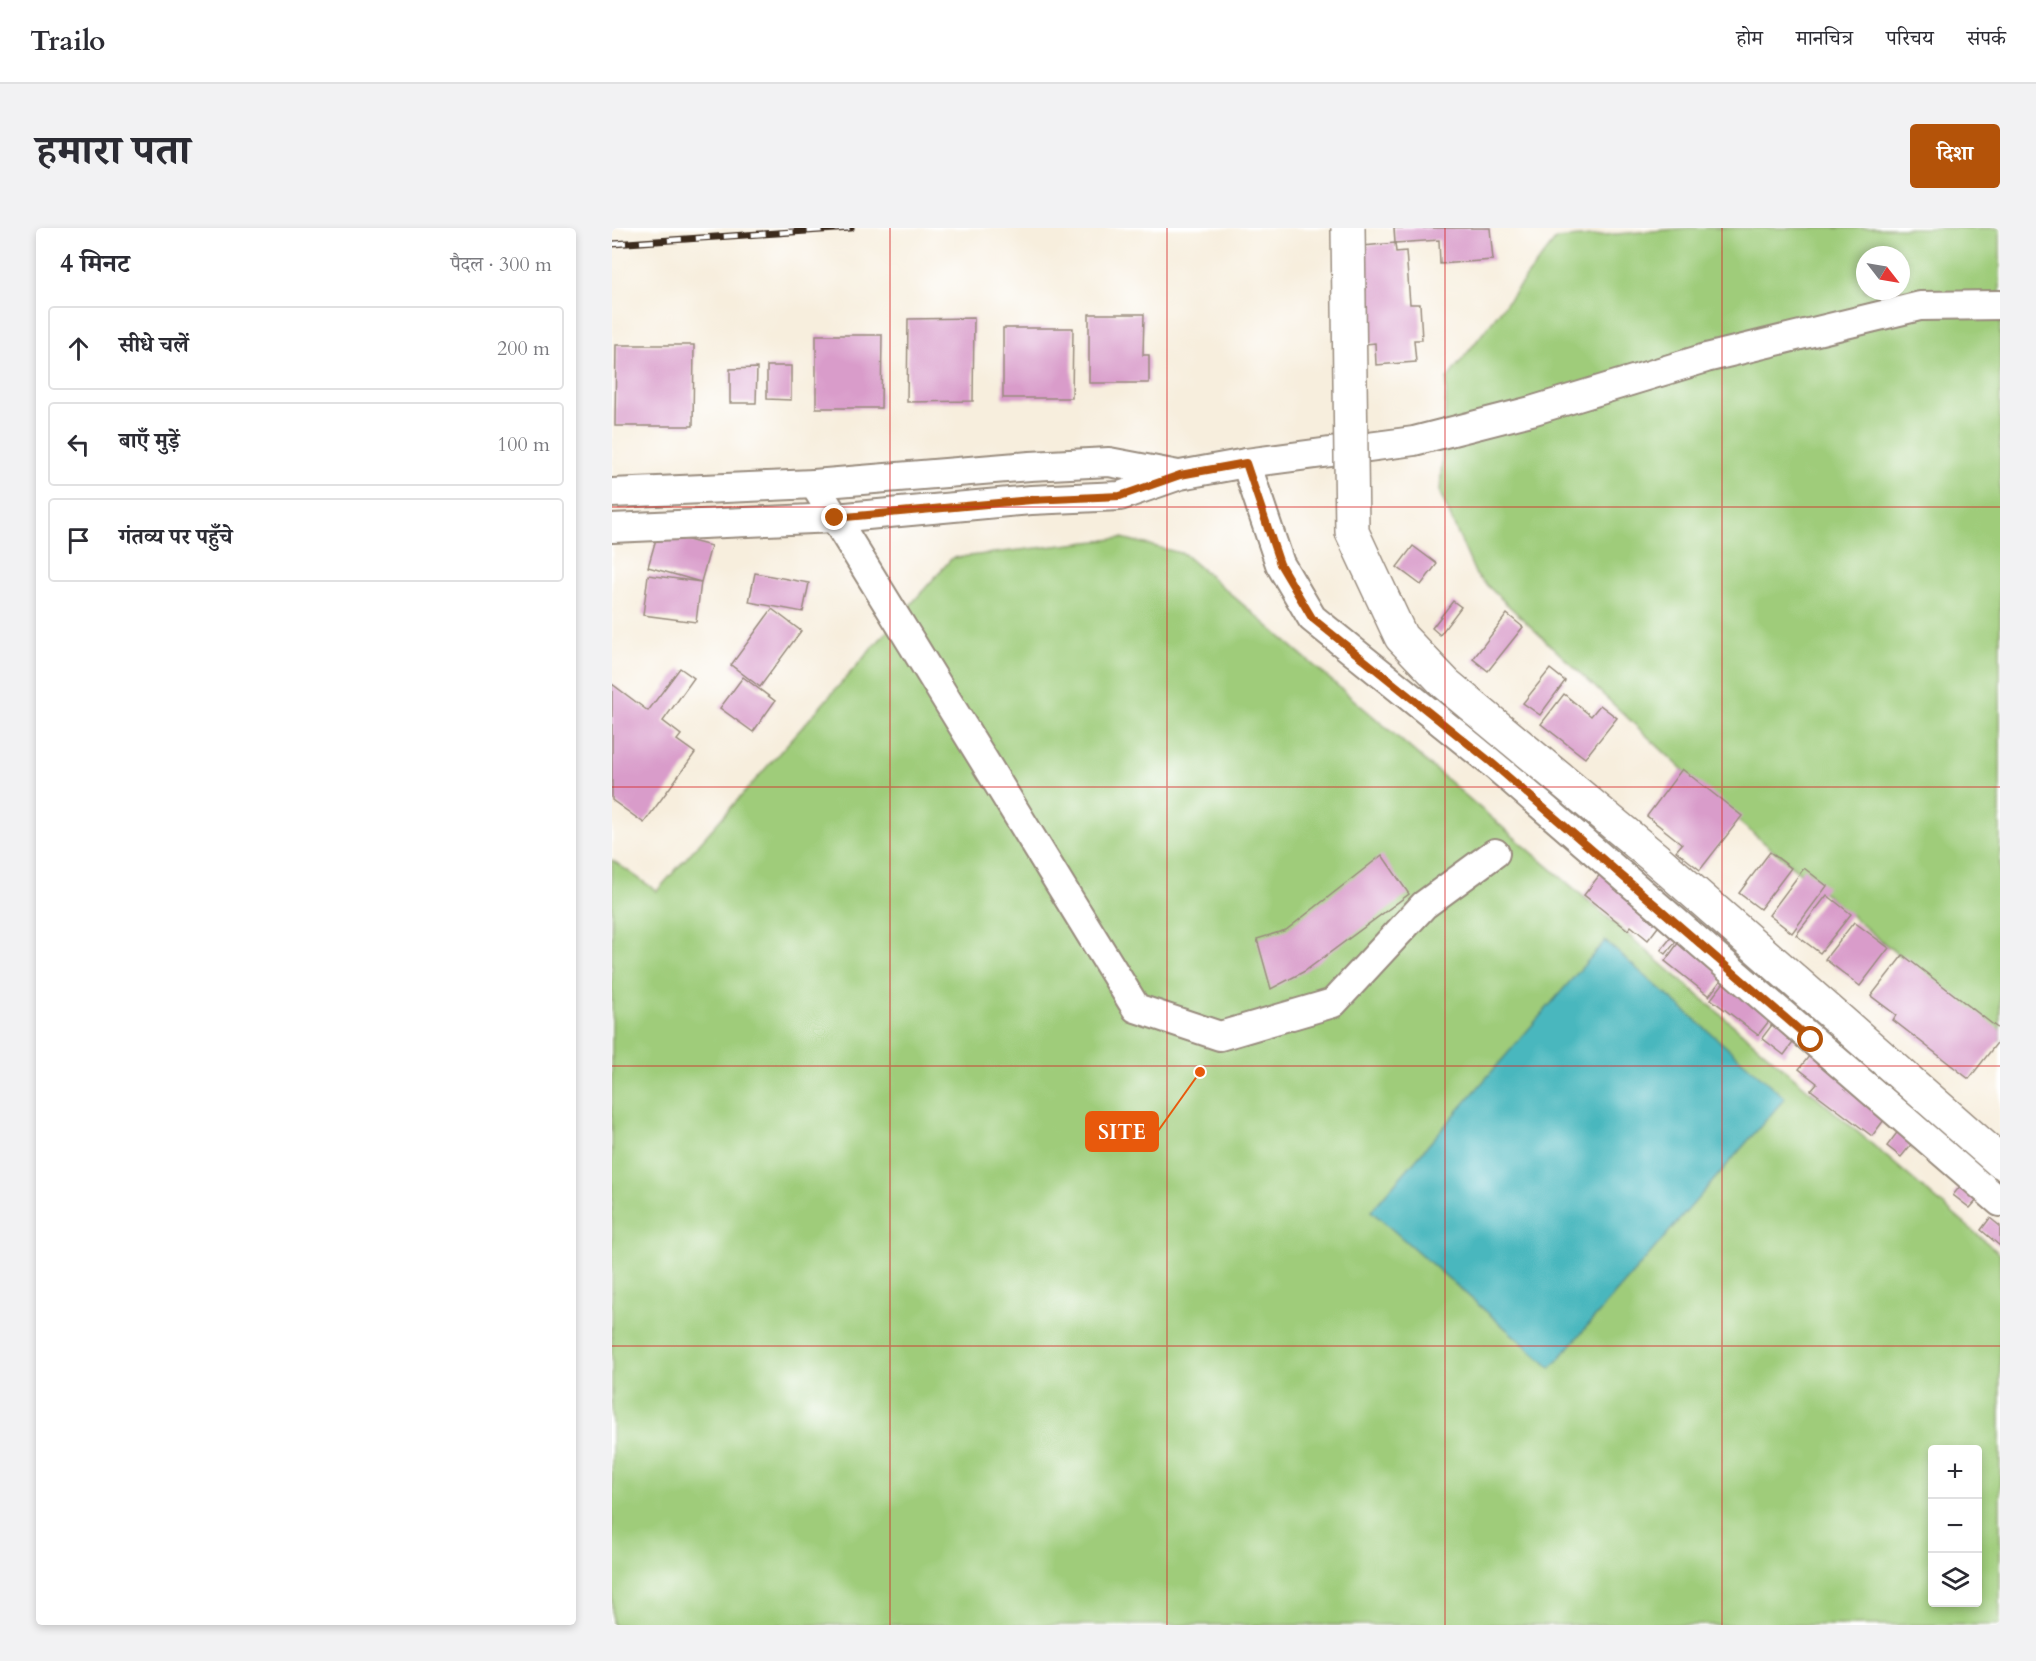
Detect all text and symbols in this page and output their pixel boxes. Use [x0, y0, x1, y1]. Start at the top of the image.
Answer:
text: Trailo [30, 22, 105, 60]
text: होम [1736, 24, 1763, 53]
text: मानचित्र [1796, 24, 1853, 53]
text: परिचय [1886, 24, 1934, 53]
text: संपर्क [1967, 24, 2006, 53]
text: हमारा पता [36, 122, 190, 179]
button: दिशा [1910, 124, 2000, 188]
text: 4 मिनट [60, 246, 130, 281]
north arrow [1856, 246, 1910, 300]
text: पैदल · 300 m [450, 251, 552, 278]
text: सीधे चलें [119, 330, 189, 360]
icon: ahead [62, 332, 95, 365]
text: 200 m [497, 335, 550, 362]
text: बाएँ मुड़ें [119, 426, 179, 456]
icon: left [62, 428, 95, 461]
text: 100 m [497, 431, 550, 458]
route end [821, 504, 847, 530]
text: गंतव्य पर पहुँचे [119, 522, 233, 552]
icon: arrive [62, 524, 95, 557]
route start [1797, 1026, 1823, 1052]
callout: SITE [1086, 1112, 1158, 1151]
text: SITE [1098, 1118, 1146, 1147]
map controls [1928, 1445, 1982, 1607]
button: + [1928, 1445, 1982, 1499]
button: − [1928, 1499, 1982, 1553]
button: layers [1928, 1553, 1982, 1607]

